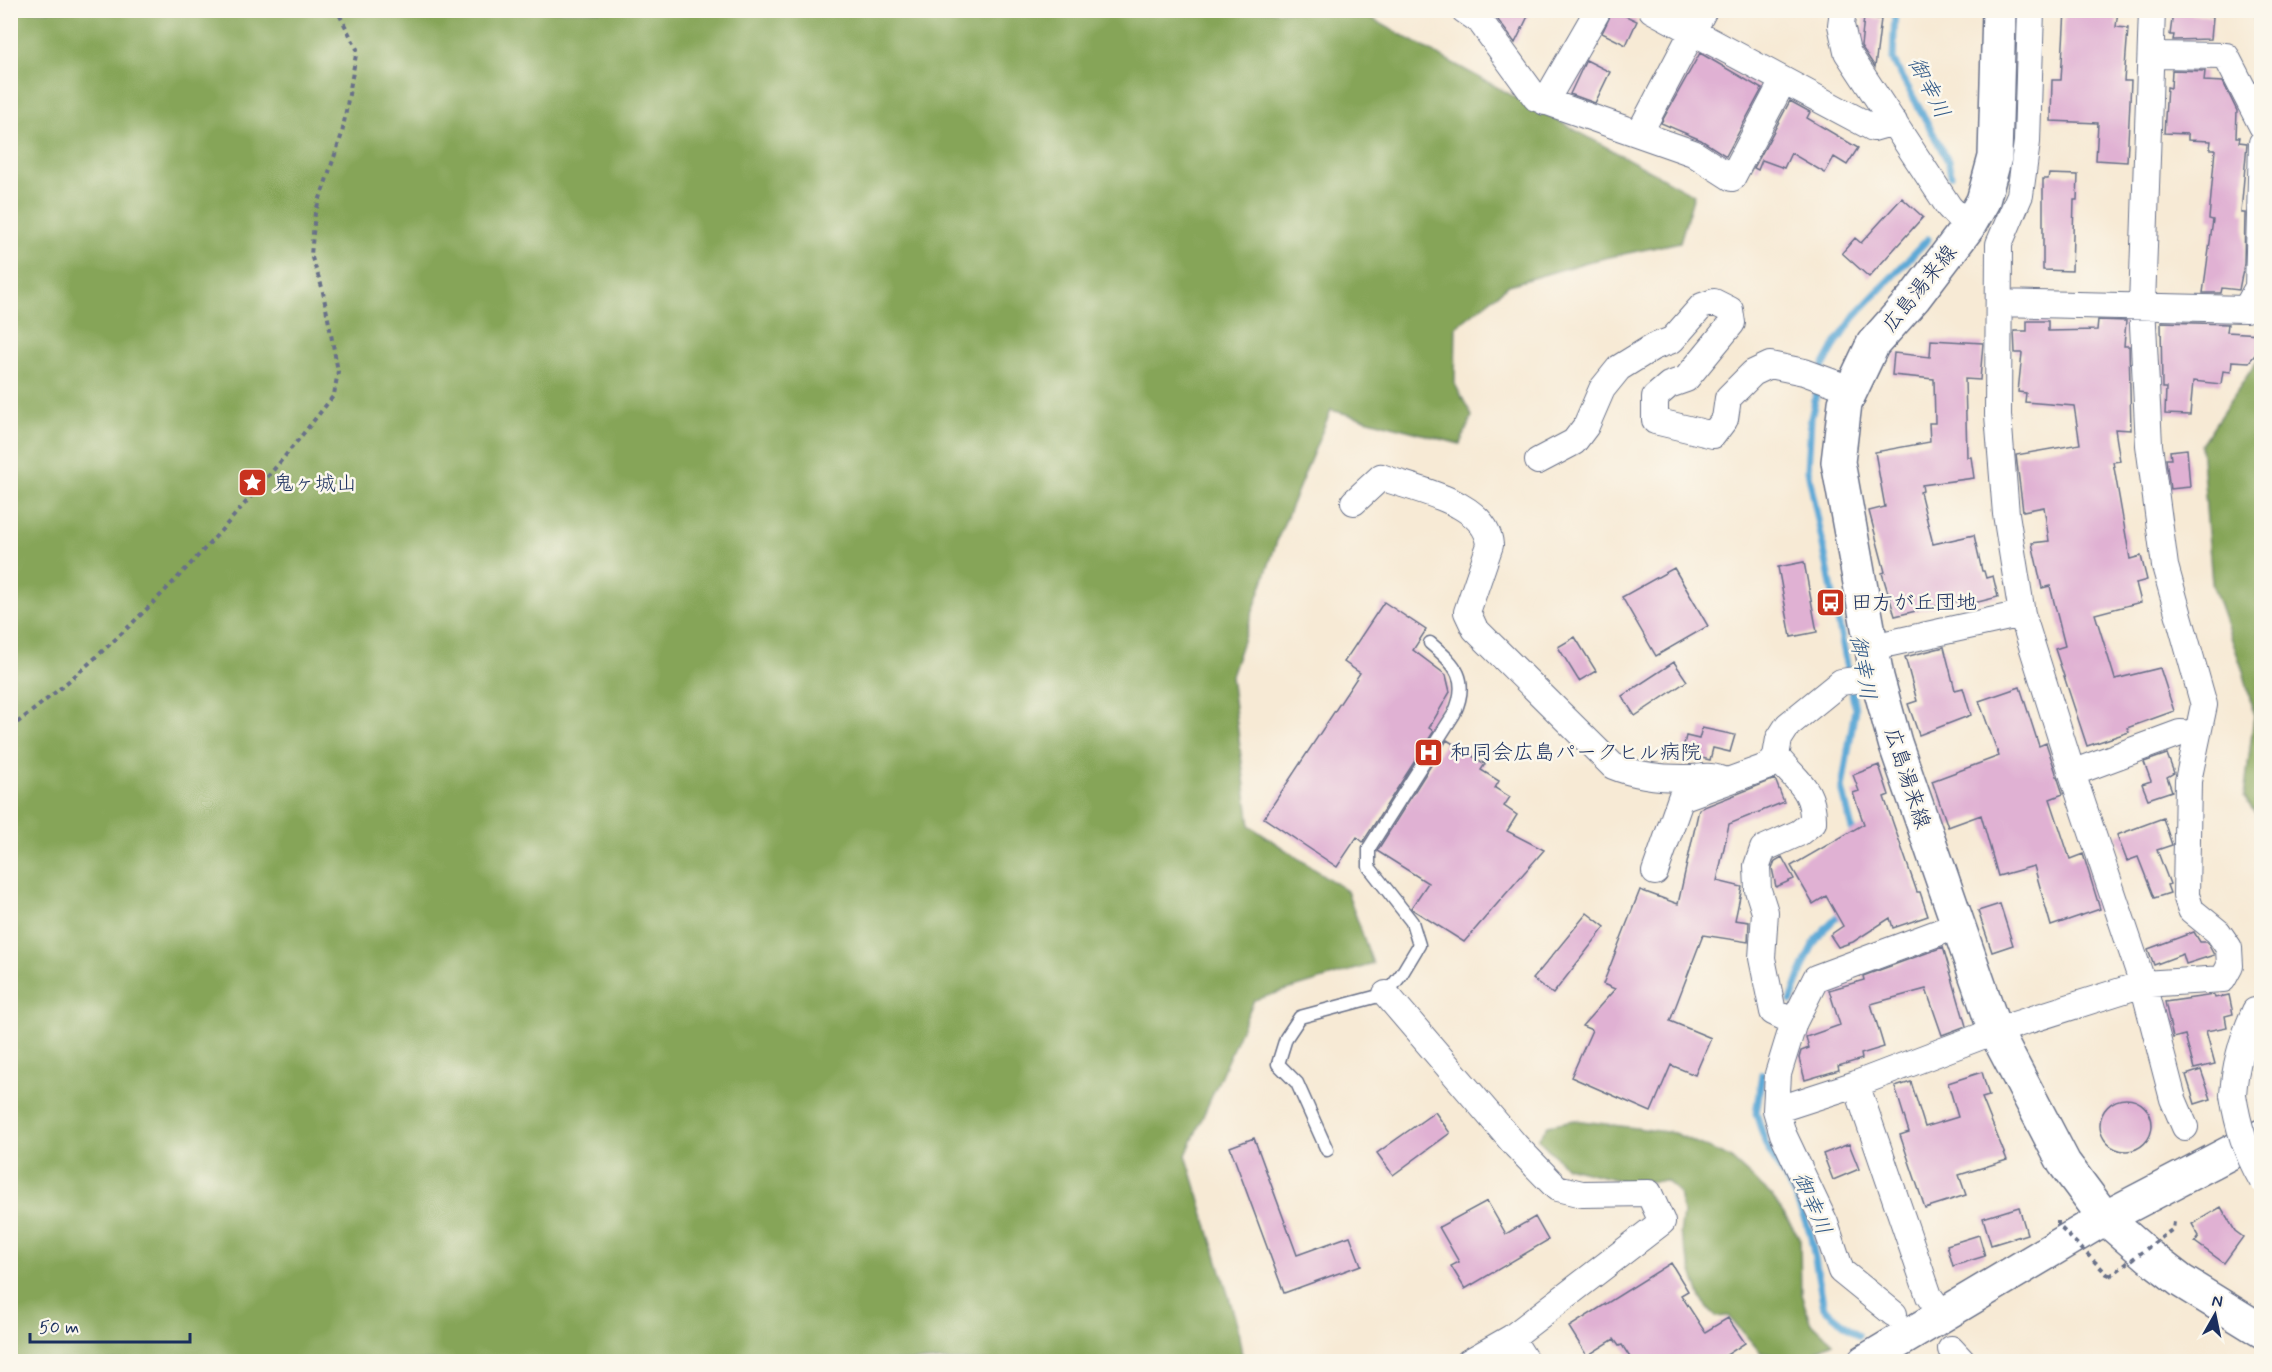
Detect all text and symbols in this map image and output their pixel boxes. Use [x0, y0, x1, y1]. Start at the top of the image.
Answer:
water label: 御幸川 [1901, 52, 1956, 124]
street label: 広島湯来線 [1876, 239, 1964, 338]
place icon: 鬼ヶ城山 [236, 467, 268, 499]
place label: 鬼ヶ城山 [273, 470, 357, 498]
bus stop icon: 田方が丘団地 [1814, 586, 1846, 618]
place label: 田方が丘団地 [1851, 589, 1977, 617]
water label: 御幸川 [1843, 632, 1882, 702]
street label: 広島湯来線 [1878, 724, 1937, 833]
hospital icon: 和同会広島パークヒル病院 [1413, 736, 1445, 768]
place label: 和同会広島パークヒル病院 [1450, 739, 1702, 767]
water label: 御幸川 [1785, 1168, 1837, 1240]
north arrow [2185, 1285, 2245, 1345]
text: N [2210, 1290, 2224, 1313]
scale bar [30, 1306, 190, 1344]
text: 50 m [39, 1316, 79, 1340]

